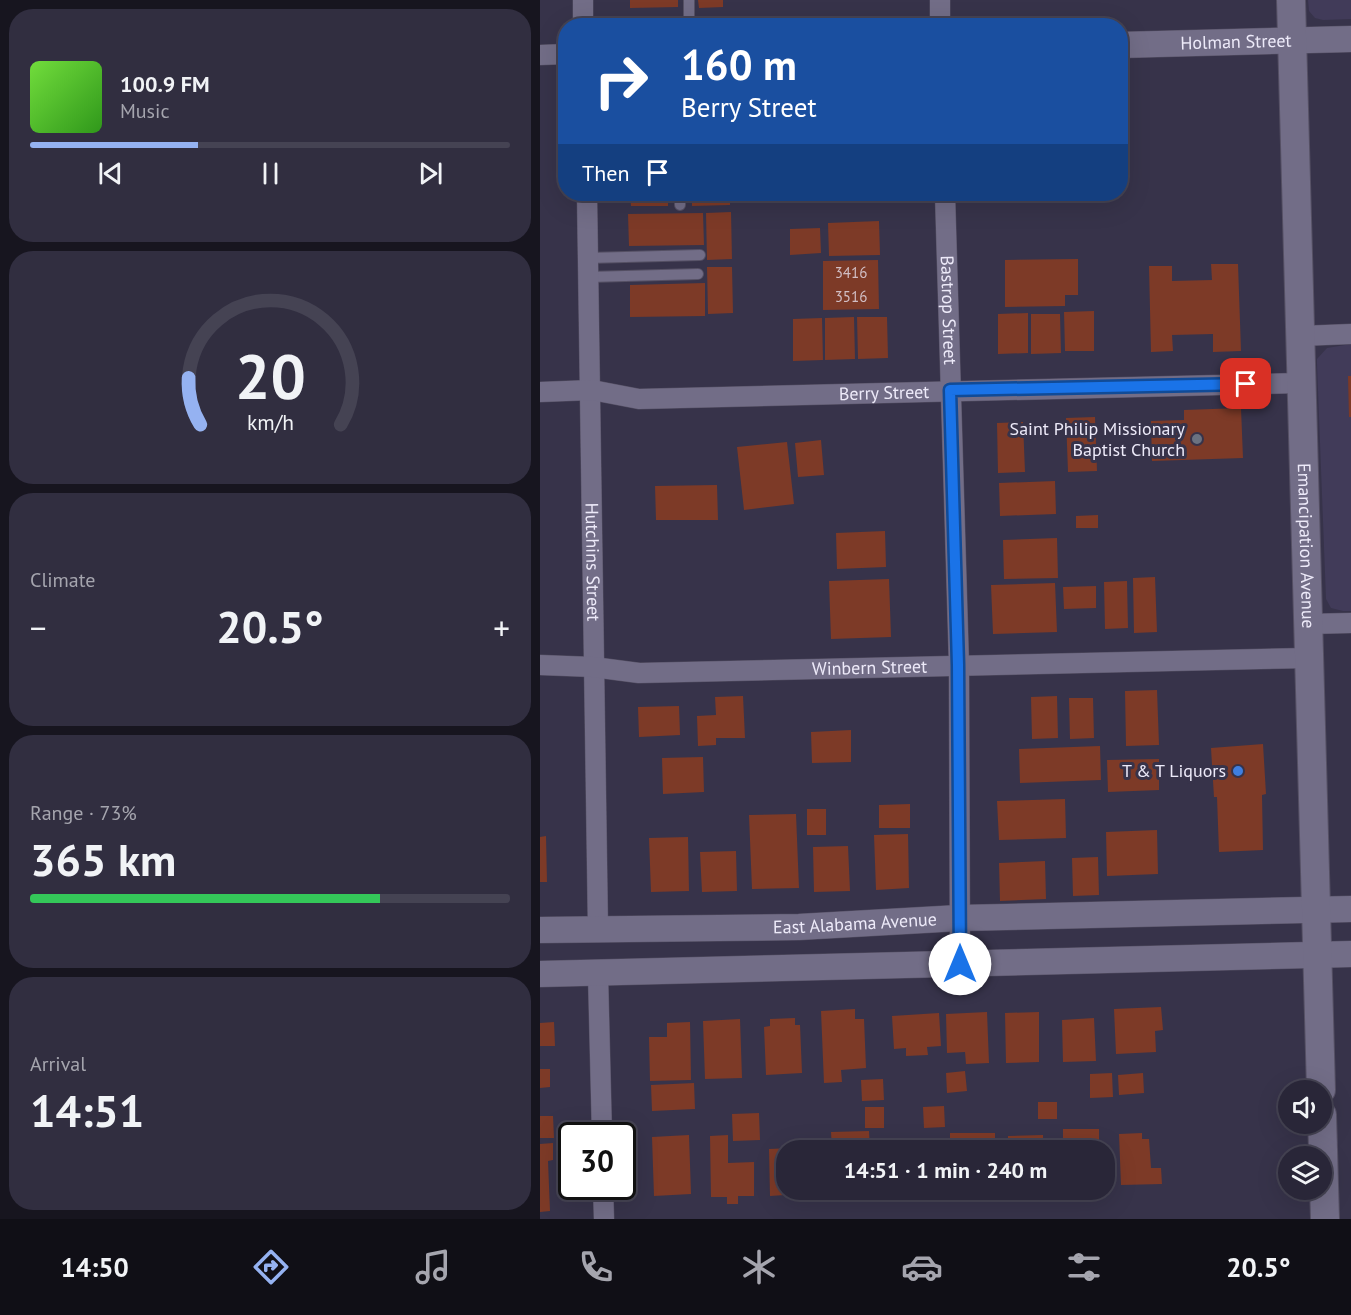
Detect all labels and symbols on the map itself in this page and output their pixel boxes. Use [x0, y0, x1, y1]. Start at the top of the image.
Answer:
street label: Holman Street [1180, 29, 1292, 54]
street label: Bastrop Street [936, 255, 962, 365]
house number: 3416 [835, 263, 867, 282]
house number: 3516 [835, 287, 867, 306]
pin [1220, 358, 1271, 409]
street label: Berry Street [839, 380, 930, 405]
place label: Saint Philip Missionary Baptist Church [1010, 417, 1186, 461]
marker: Saint Philip Missionary Baptist Church [1190, 432, 1204, 446]
street label: Emancipation Avenue [1293, 463, 1320, 629]
street label: Hutchins Street [581, 502, 605, 622]
street label: Winbern Street [812, 655, 927, 680]
place label: T & T Liquors [1122, 759, 1226, 782]
marker: T & T Liquors [1231, 764, 1245, 778]
street label: East Alabama Avenue [773, 907, 937, 938]
position arrow [928, 932, 992, 996]
speed limit sign: 30 [558, 1122, 636, 1200]

